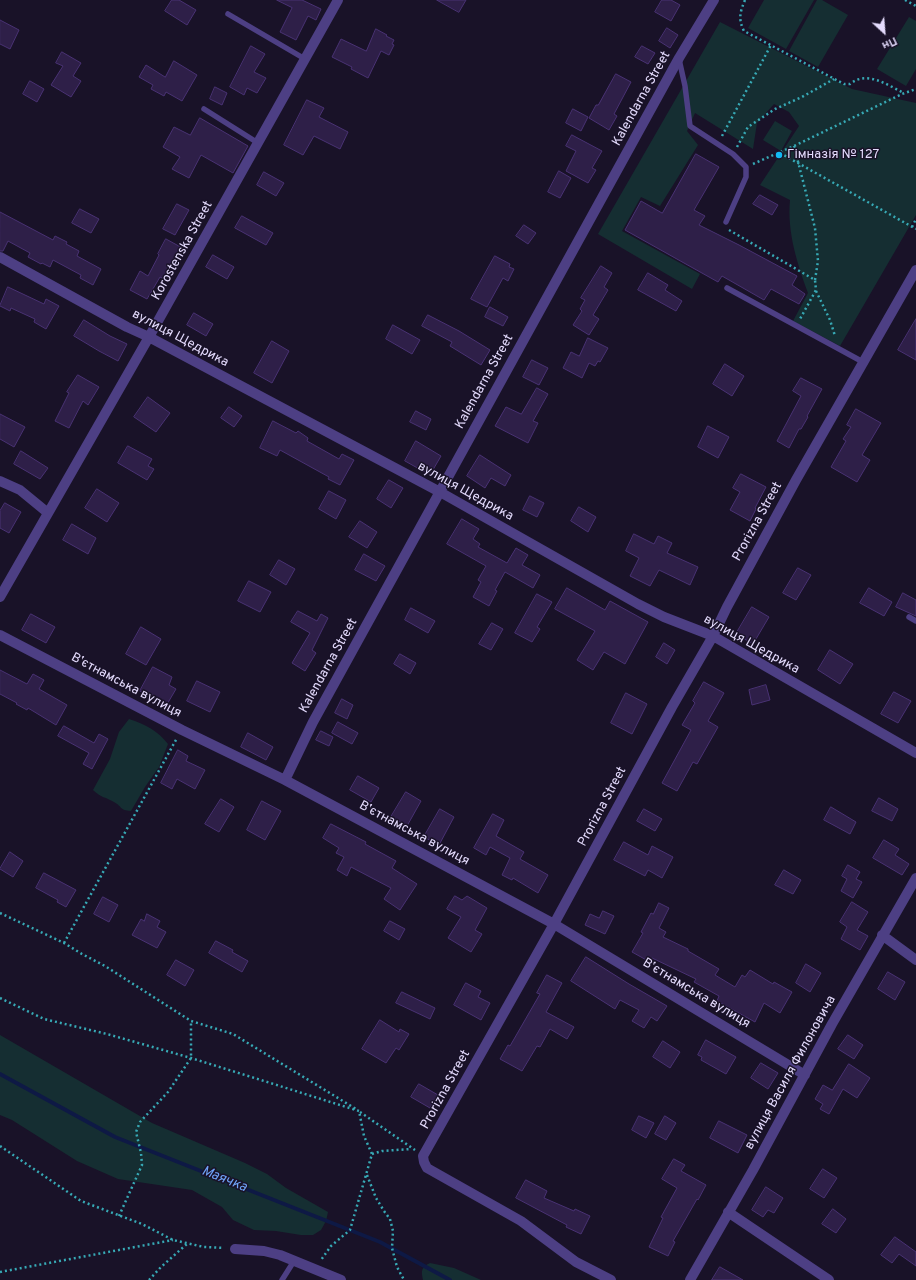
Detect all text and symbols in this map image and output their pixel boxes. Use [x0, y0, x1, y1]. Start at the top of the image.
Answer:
north arrow [864, 12, 904, 52]
text: Пн [880, 33, 899, 52]
street label: Kalendarna Street [610, 49, 674, 149]
place label: Гімназія № 127 [787, 147, 879, 163]
marker: Гімназія № 127 [774, 150, 784, 160]
street label: Korostenska Street [149, 199, 217, 303]
street label: вулиця Щедрика [129, 307, 231, 371]
street label: Kalendarna Street [453, 332, 517, 432]
street label: вулиця Щедрика [414, 459, 516, 525]
street label: Prorizna Street [730, 480, 786, 564]
street label: вулиця Щедрика [700, 612, 802, 678]
street label: Kalendarna Street [297, 616, 361, 716]
street label: Вʼєтнамська вулиця [68, 650, 184, 722]
street label: Prorizna Street [575, 764, 631, 850]
street label: Вʼєтнамська вулиця [356, 798, 472, 870]
street label: Вʼєтнамська вулиця [639, 956, 753, 1032]
street label: вулиця Василя Филоновича [742, 993, 840, 1153]
street label: Prorizna Street [418, 1048, 474, 1132]
water label: Маячка [199, 1163, 249, 1197]

